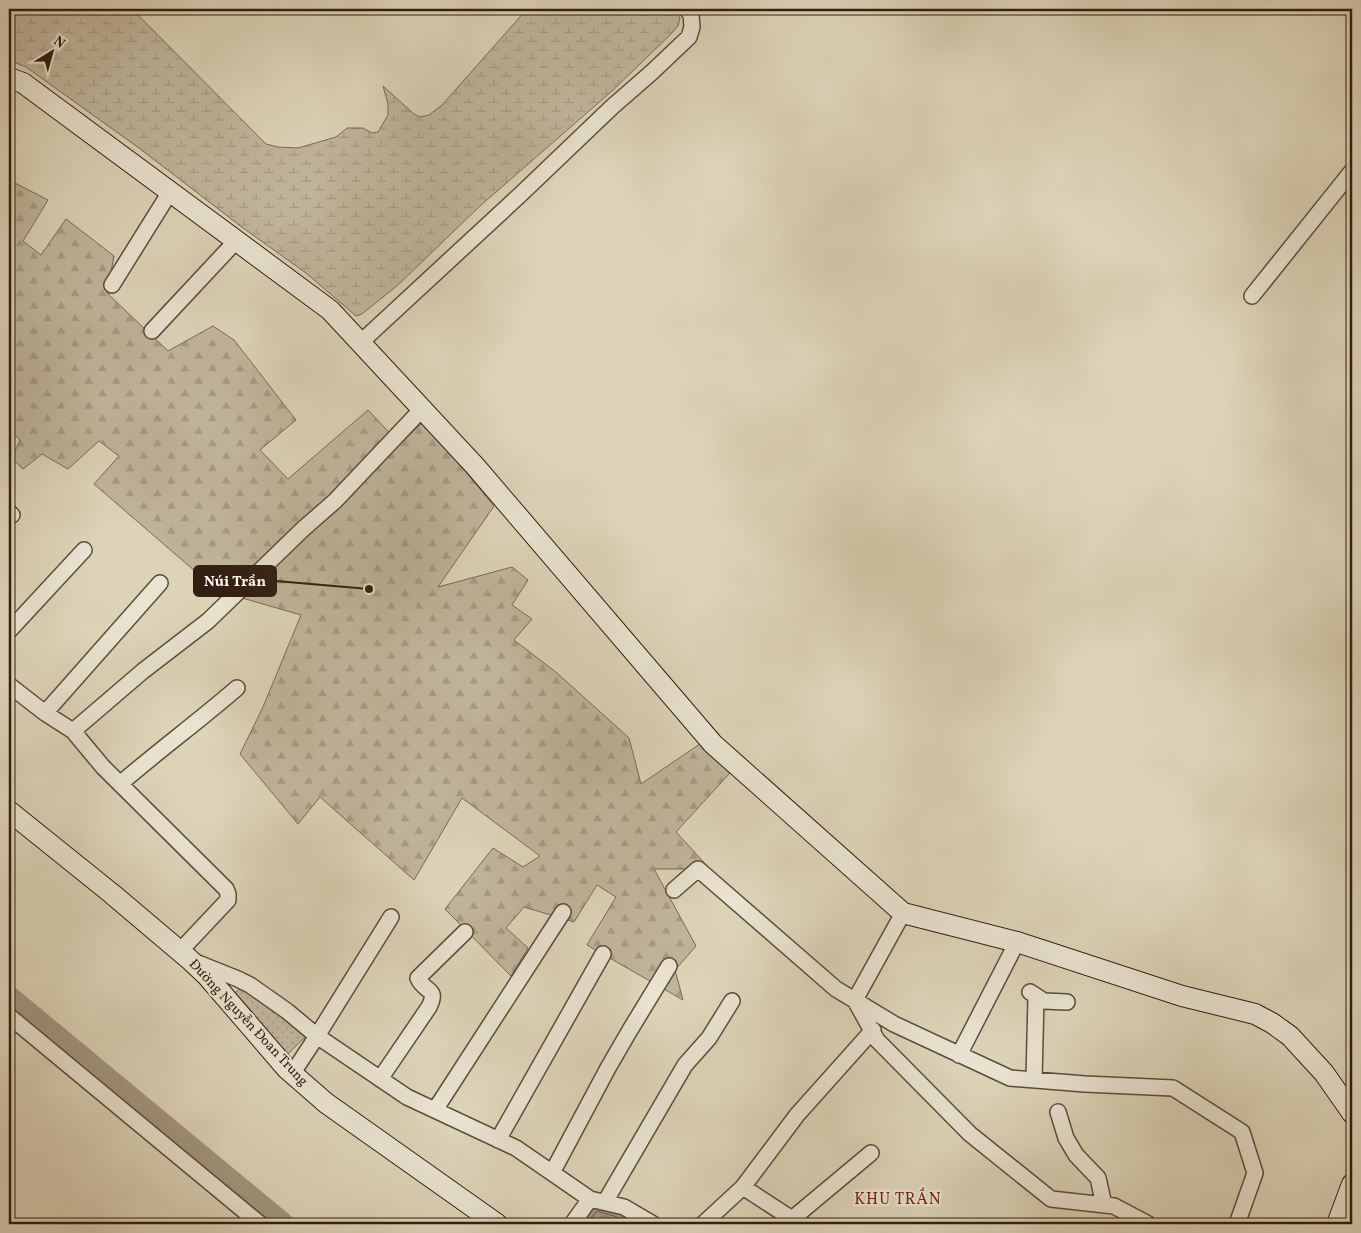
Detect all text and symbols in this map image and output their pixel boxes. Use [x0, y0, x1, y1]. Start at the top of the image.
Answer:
north arrow [28, 28, 78, 78]
text: N [49, 32, 69, 53]
callout: Núi Trần [194, 566, 276, 596]
text: Núi Trần [204, 572, 266, 593]
street label: Đường Nguyễn Đoan Trung [184, 955, 312, 1091]
district label: KHU TRẦN [854, 1187, 942, 1211]

